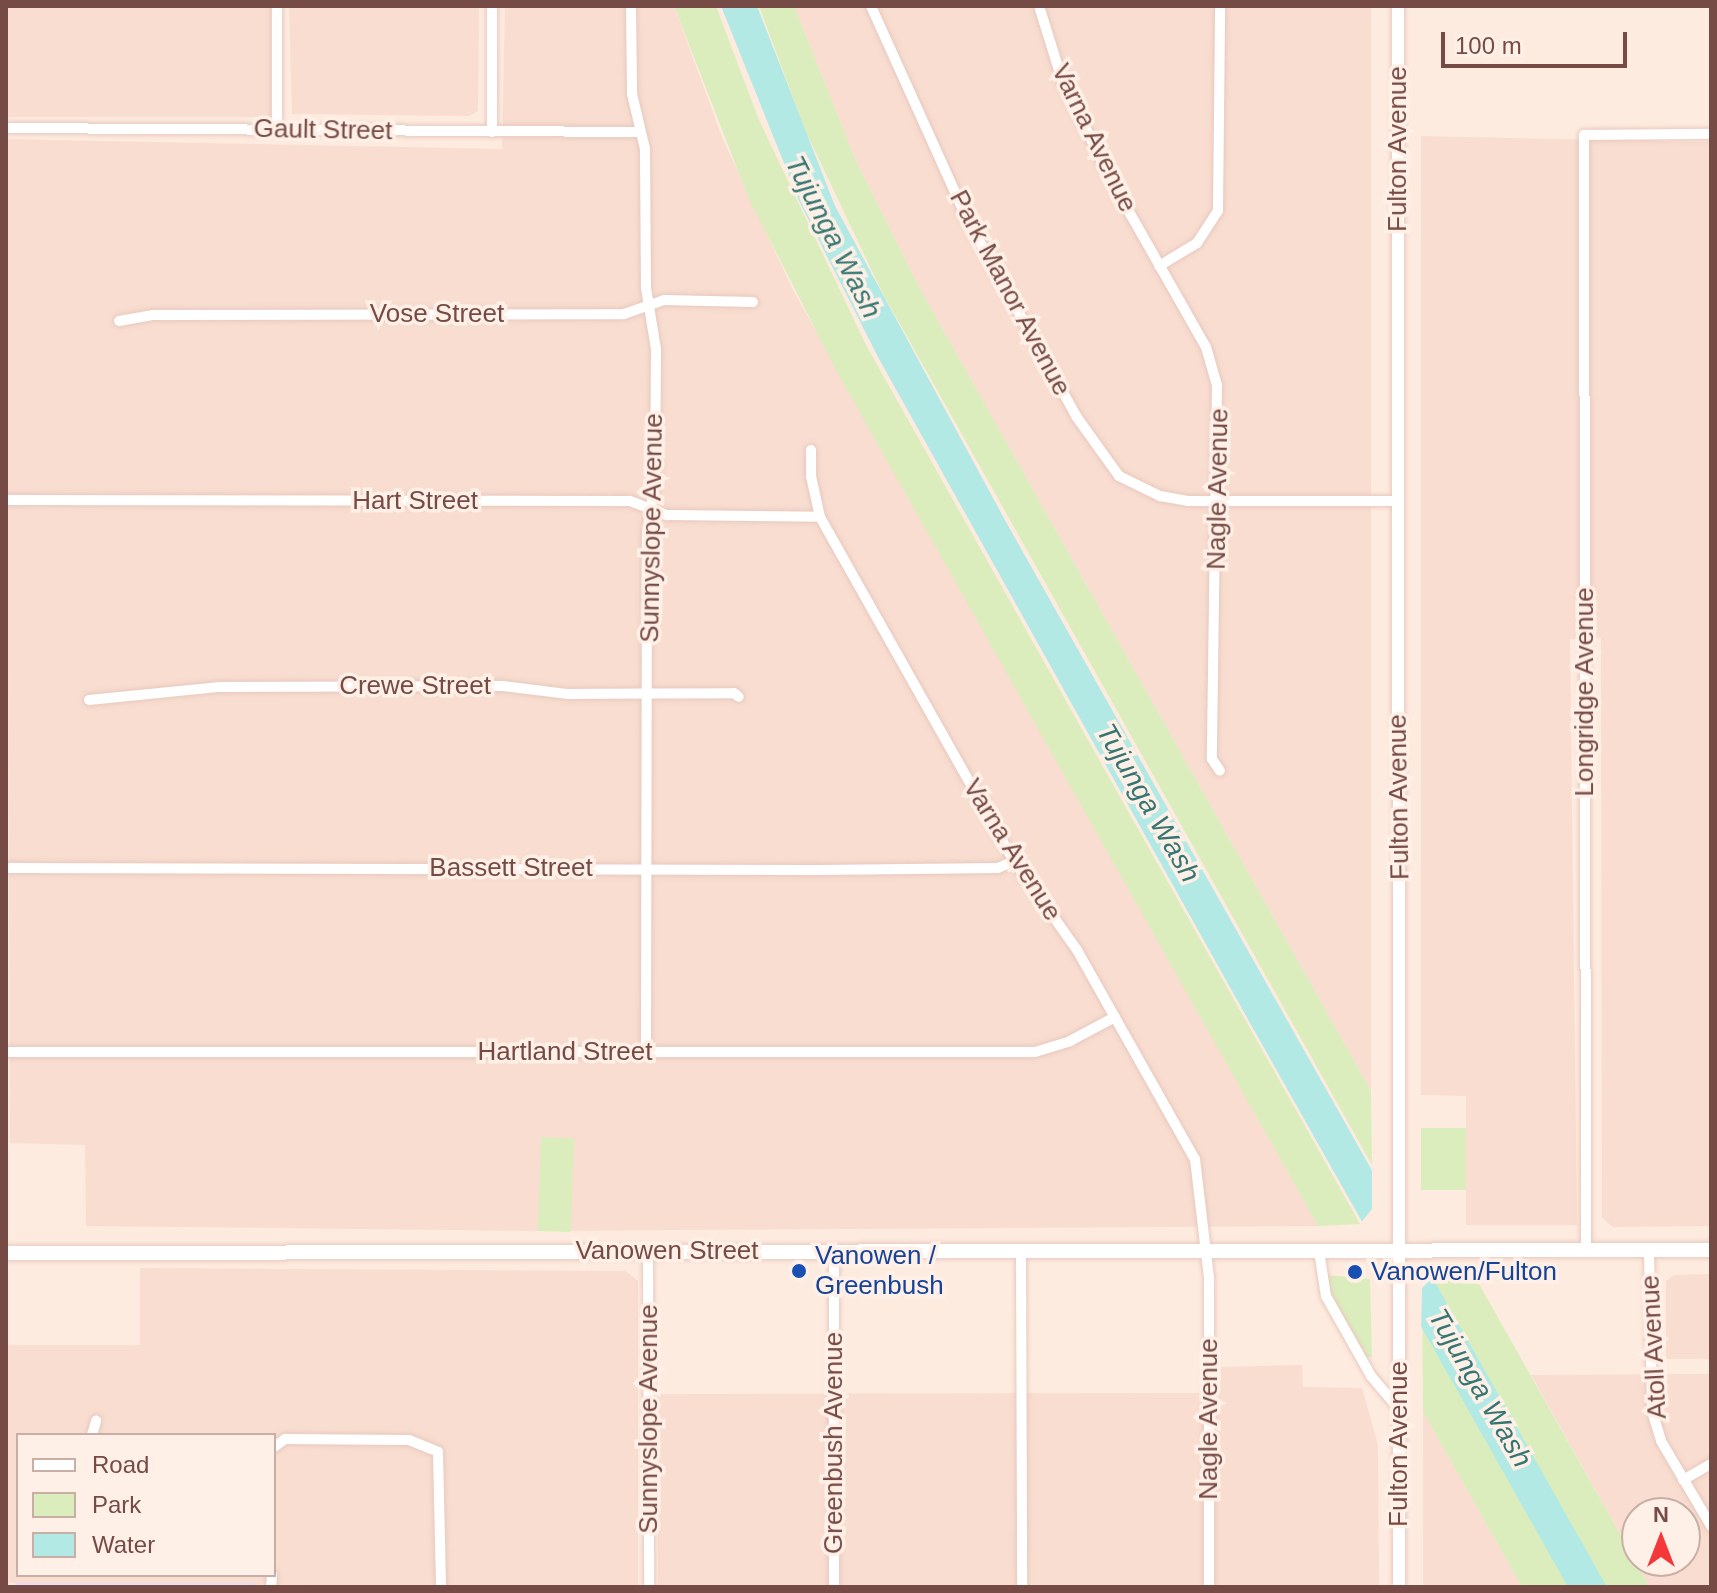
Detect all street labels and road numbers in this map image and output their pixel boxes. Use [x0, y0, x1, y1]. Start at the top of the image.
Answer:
street label: Varna Avenue [1044, 58, 1144, 218]
street label: Fulton Avenue [1382, 65, 1414, 233]
street label: Gault Street [253, 113, 393, 147]
street label: Park Manor Avenue [942, 184, 1078, 402]
street label: Vose Street [370, 298, 504, 330]
street label: Nagle Avenue [1201, 407, 1235, 571]
street label: Sunnyslope Avenue [634, 412, 670, 644]
street label: Hart Street [352, 485, 478, 517]
street label: Longridge Avenue [1569, 587, 1601, 797]
street label: Crewe Street [339, 670, 491, 702]
street label: Fulton Avenue [1382, 713, 1416, 881]
street label: Varna Avenue [956, 773, 1068, 927]
street label: Bassett Street [429, 852, 593, 884]
street label: Hartland Street [478, 1036, 652, 1068]
street label: Vanowen Street [575, 1235, 759, 1267]
street label: Atoll Avenue [1635, 1274, 1673, 1420]
street label: Sunnyslope Avenue [633, 1304, 665, 1534]
street label: Greenbush Avenue [818, 1331, 850, 1555]
street label: Nagle Avenue [1193, 1338, 1225, 1500]
street label: Fulton Avenue [1383, 1360, 1415, 1528]

